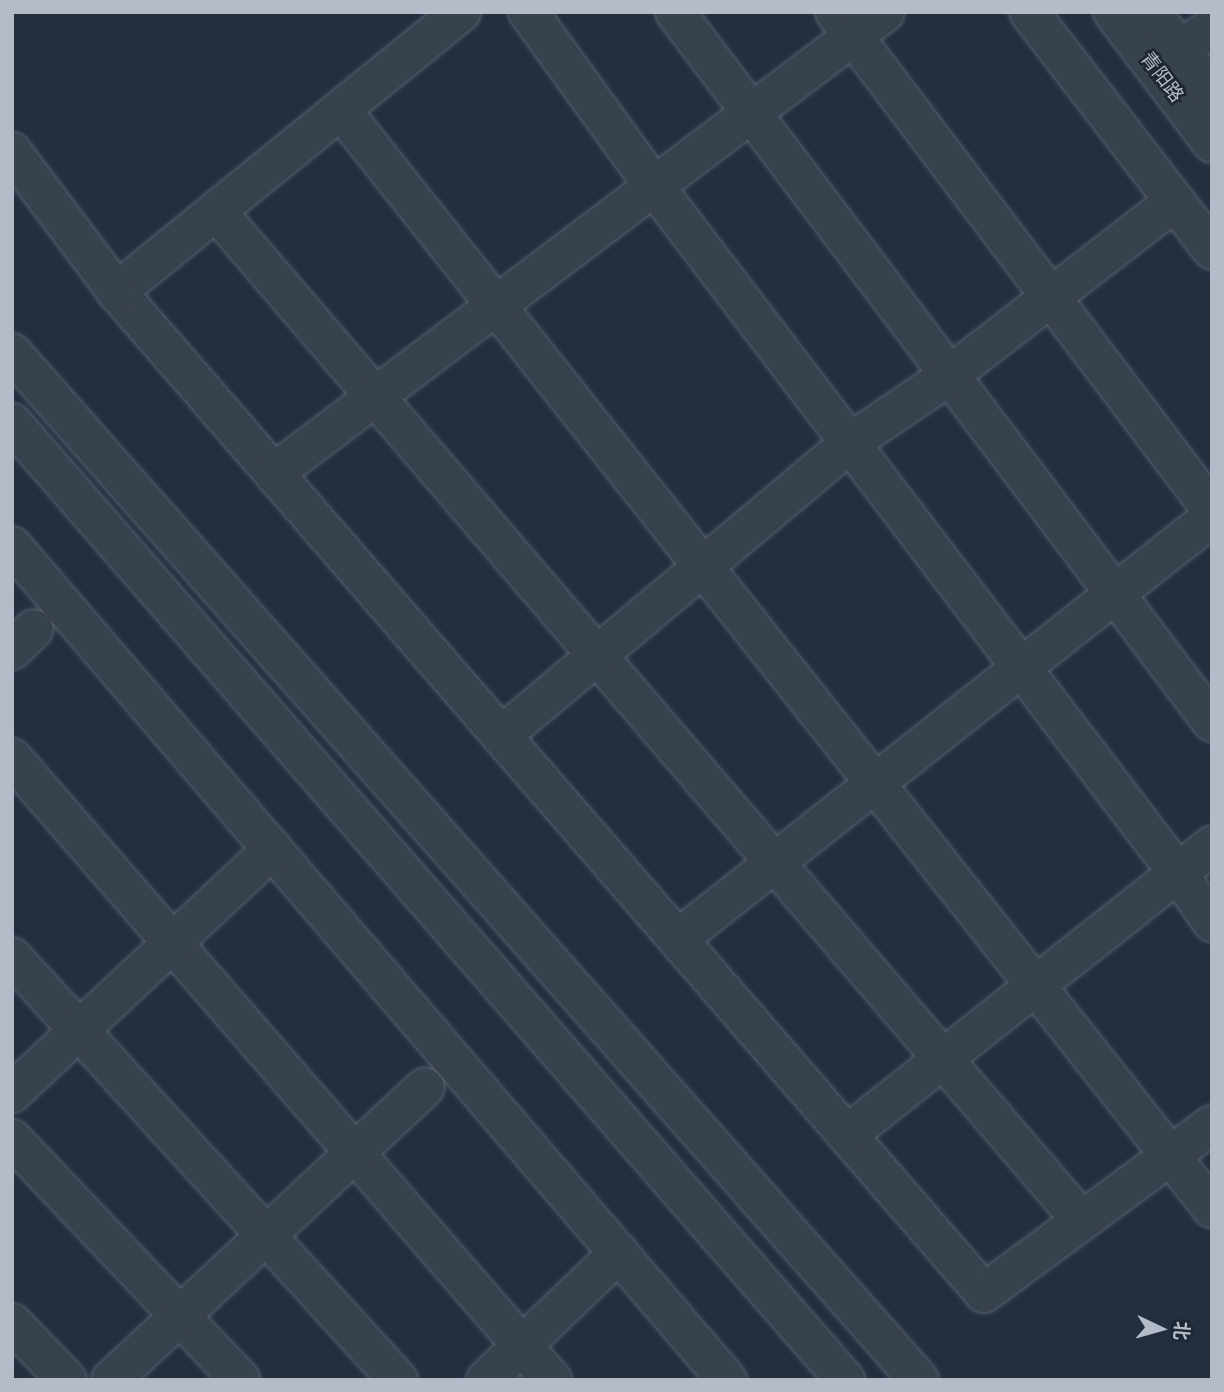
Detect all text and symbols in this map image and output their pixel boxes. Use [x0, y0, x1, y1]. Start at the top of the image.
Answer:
street label: 青阳路 [1136, 47, 1188, 107]
north arrow [1126, 1294, 1196, 1364]
text: 北 [1169, 1320, 1195, 1341]

